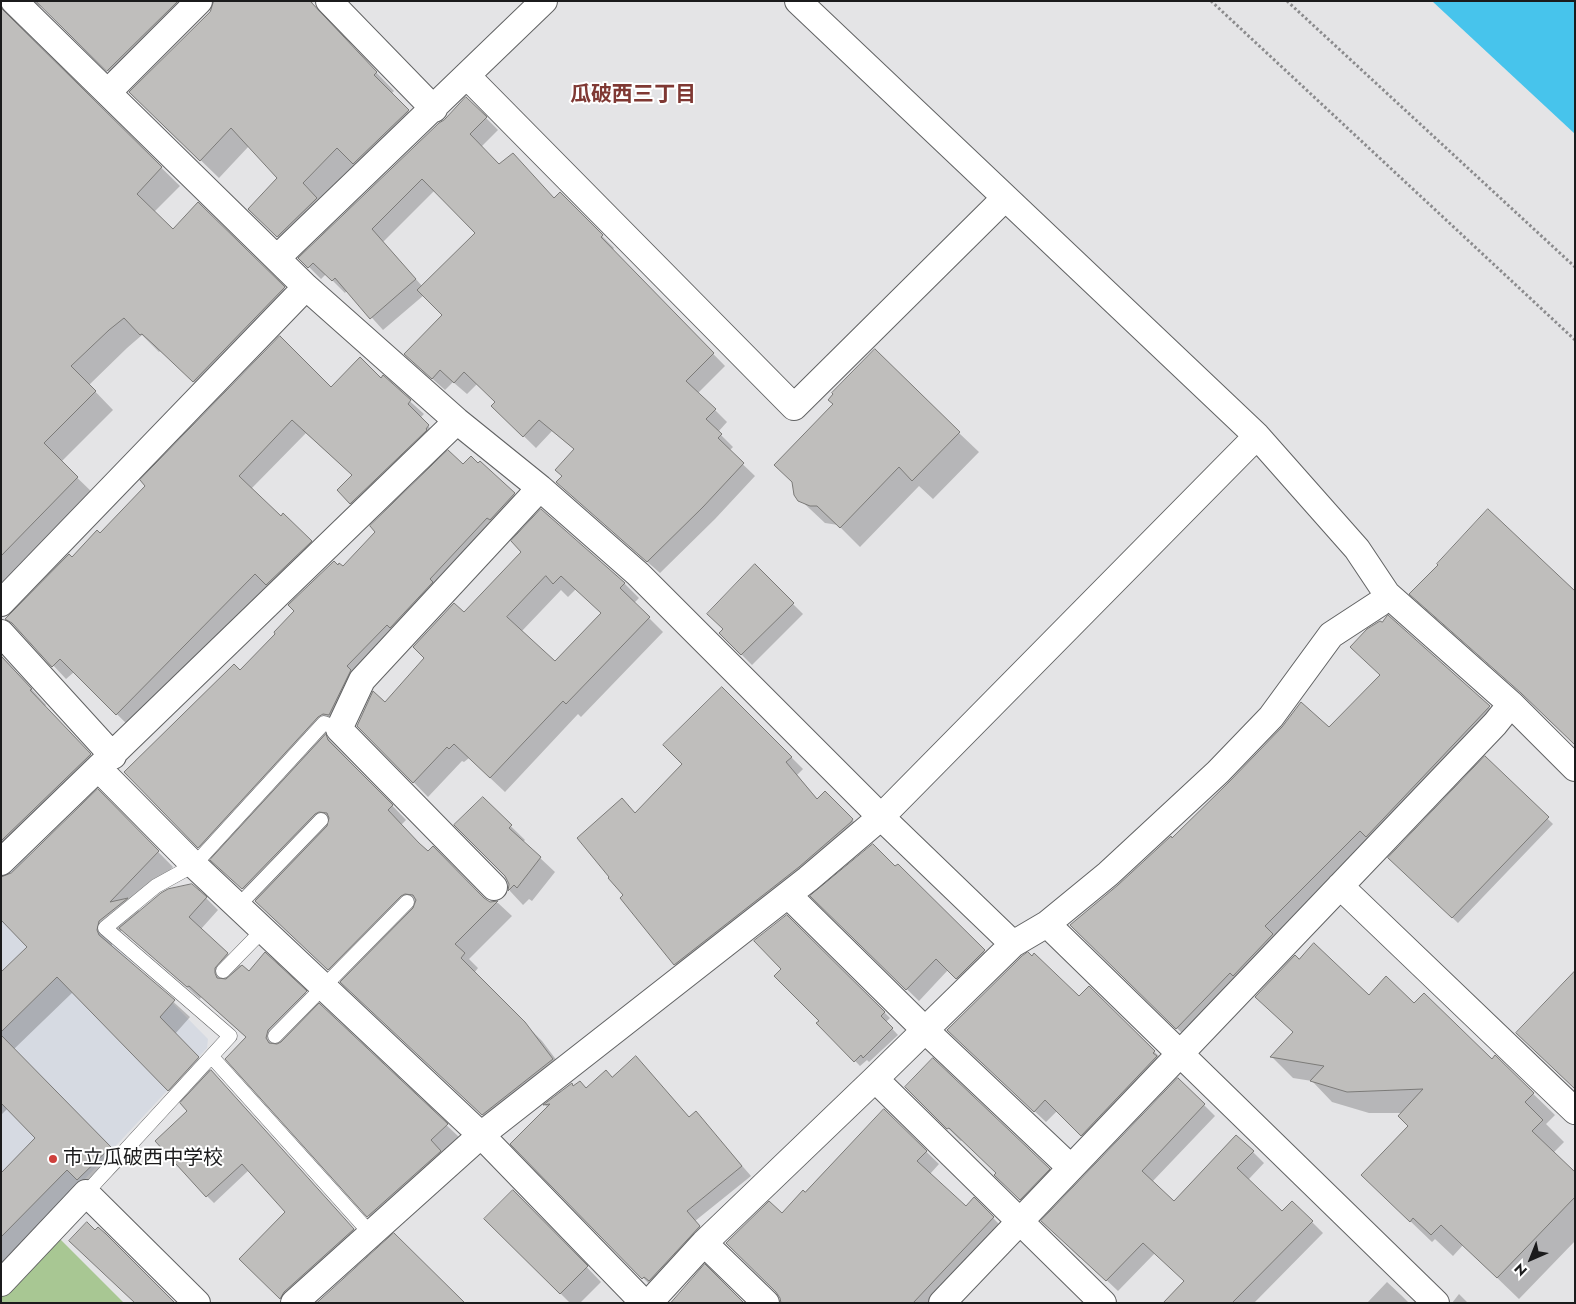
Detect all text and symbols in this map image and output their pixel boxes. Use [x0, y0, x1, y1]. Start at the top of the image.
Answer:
district label: 瓜破西三丁目 [570, 83, 696, 109]
place label: 市立瓜破西中学校 [63, 1147, 223, 1171]
marker: 市立瓜破西中学校 [47, 1153, 59, 1165]
north arrow [1506, 1234, 1556, 1284]
text: N [1510, 1259, 1532, 1281]

